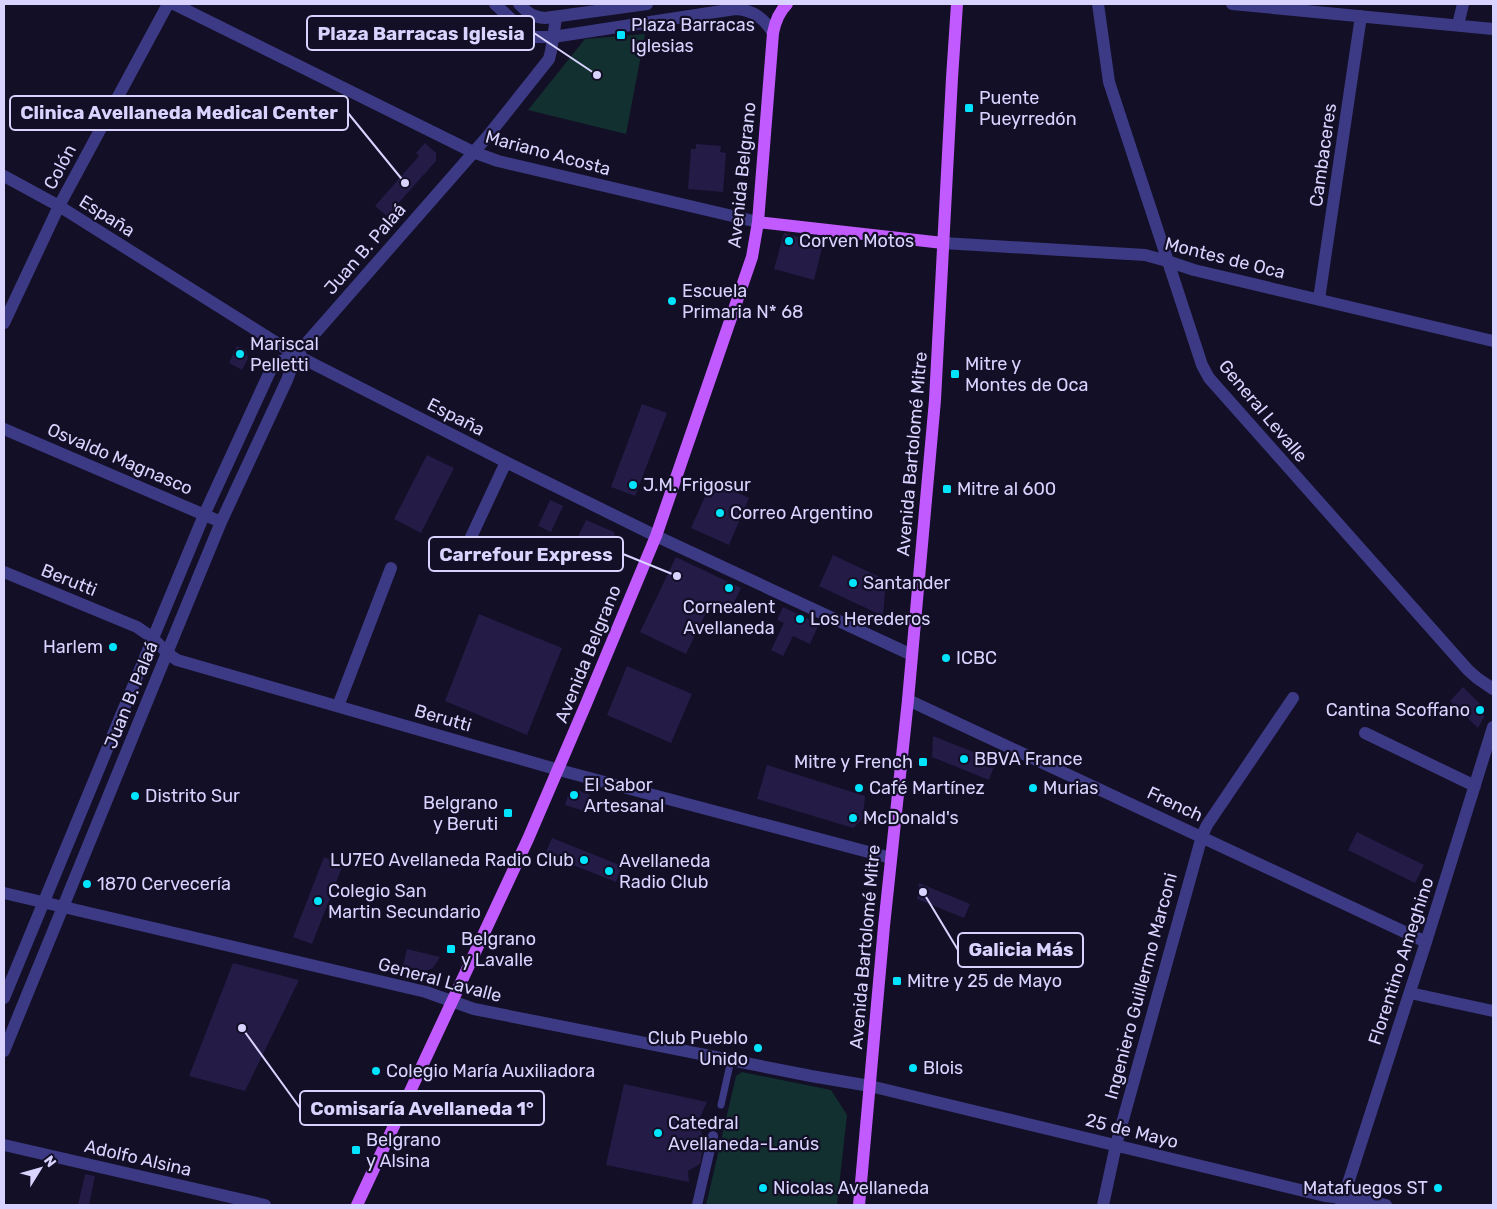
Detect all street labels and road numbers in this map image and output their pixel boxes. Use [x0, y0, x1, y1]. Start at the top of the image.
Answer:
street label: Avenida Belgrano [723, 101, 761, 249]
street label: Cambaceres [1305, 102, 1341, 208]
street label: Mariano Acosta [483, 126, 613, 180]
street label: Colón [39, 141, 81, 193]
street label: España [75, 190, 139, 242]
street label: Juan B. Palaá [319, 199, 411, 299]
street label: Montes de Oca [1162, 232, 1288, 284]
street label: Avenida Bartolomé Mitre [892, 351, 932, 557]
street label: General Levalle [1214, 355, 1312, 467]
street label: España [424, 393, 488, 441]
street label: Osvaldo Magnasco [44, 418, 196, 500]
street label: Berutti [38, 559, 100, 601]
street label: Avenida Belgrano [550, 582, 626, 726]
street label: Juan B. Palaá [99, 638, 163, 752]
street label: Berutti [412, 699, 474, 737]
street label: French [1144, 782, 1206, 826]
street label: Avenida Bartolomé Mitre [845, 844, 885, 1050]
street label: Ingeniero Guillermo Marconi [1100, 870, 1182, 1102]
street label: Florentino Ameghino [1364, 874, 1438, 1048]
street label: General Lavalle [376, 953, 504, 1007]
street label: 25 de Mayo [1083, 1109, 1181, 1153]
street label: Adolfo Alsina [82, 1135, 194, 1181]

